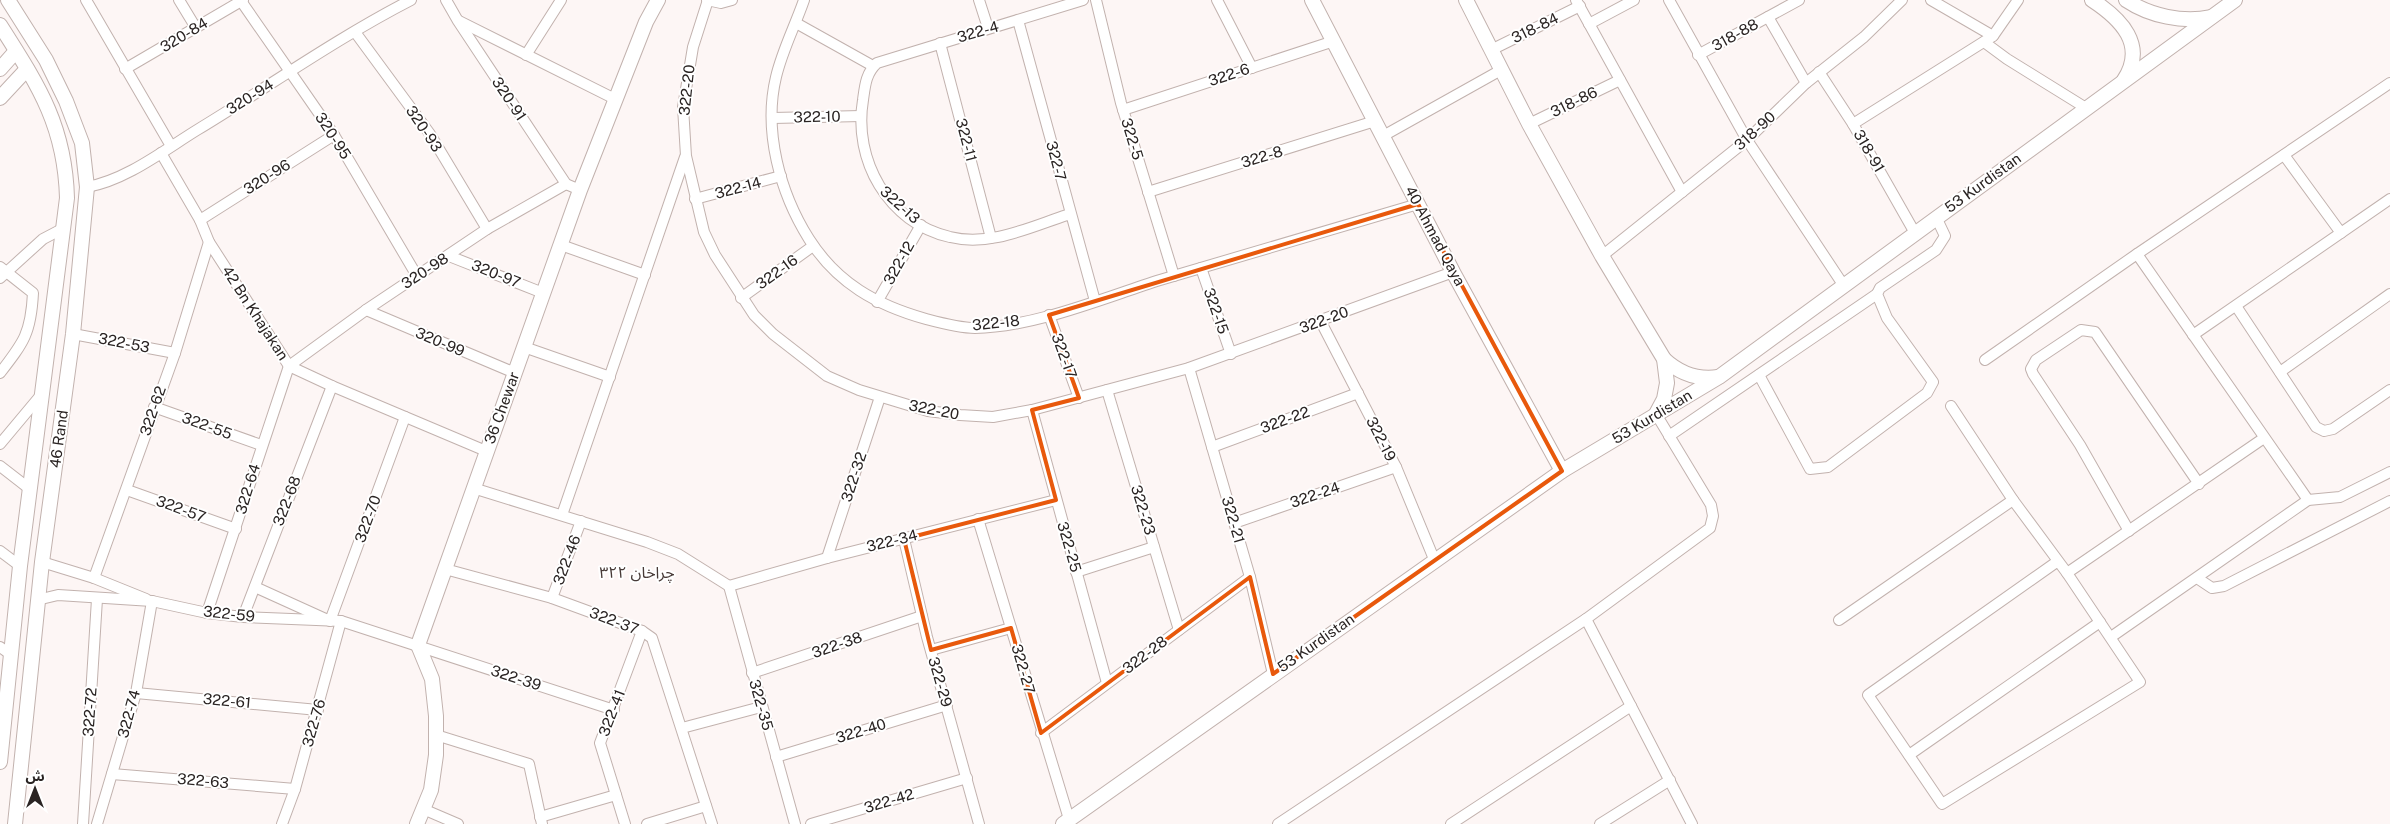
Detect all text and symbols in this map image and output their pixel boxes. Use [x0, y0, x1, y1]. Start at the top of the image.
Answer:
street label: 318-84 [1509, 9, 1561, 46]
street label: 320-84 [157, 14, 211, 55]
street label: 318-88 [1709, 15, 1761, 54]
street label: 322-4 [955, 18, 1001, 46]
street label: 322-6 [1206, 60, 1252, 89]
street label: 322-20 [675, 64, 698, 116]
street label: 320-91 [489, 74, 530, 124]
street label: 320-94 [223, 76, 276, 118]
street label: 318-86 [1548, 83, 1600, 120]
street label: 320-93 [403, 102, 446, 155]
street label: 322-10 [793, 108, 841, 125]
street label: 318-90 [1731, 108, 1779, 153]
street label: 320-95 [312, 109, 355, 162]
street label: 322-11 [953, 116, 980, 163]
street label: 322-5 [1118, 116, 1147, 162]
street label: 318-91 [1850, 126, 1888, 175]
street label: 322-7 [1043, 139, 1070, 183]
street label: 322-8 [1239, 142, 1285, 171]
street label: 53 Kurdistan [1941, 149, 2024, 216]
street label: 320-96 [240, 156, 293, 198]
street label: 322-14 [713, 173, 763, 202]
street label: 322-13 [877, 182, 924, 227]
street label: 40 Ahmad Qaya [1402, 183, 1469, 289]
street label: 322-12 [880, 238, 917, 287]
street label: 320-98 [398, 249, 451, 292]
street label: 322-16 [753, 251, 801, 292]
street label: 320-97 [469, 256, 523, 291]
street label: 42 Bn Khajakan [219, 262, 292, 363]
street label: 322-15 [1201, 286, 1232, 336]
street label: 322-20 [1297, 303, 1351, 336]
street label: 322-18 [971, 312, 1021, 333]
street label: 320-99 [413, 324, 467, 359]
street label: 322-53 [97, 329, 151, 356]
street label: 322-17 [1048, 331, 1080, 381]
street label: 36 Chewar [481, 369, 522, 446]
street label: 322-62 [136, 384, 169, 438]
street label: 53 Kurdistan [1609, 386, 1695, 447]
street label: 322-20 [907, 396, 961, 423]
street label: 322-22 [1258, 403, 1312, 436]
street label: 46 Rand [46, 409, 71, 469]
street label: 322-55 [180, 409, 235, 442]
street label: 322-19 [1363, 414, 1400, 464]
street label: 322-32 [838, 450, 870, 504]
street label: 322-64 [232, 462, 263, 516]
street label: 322-68 [269, 474, 304, 528]
street label: 322-24 [1288, 478, 1342, 511]
street label: 322-23 [1128, 483, 1159, 537]
street label: 322-57 [154, 492, 208, 525]
street label: 322-70 [351, 493, 384, 545]
street label: 322-21 [1219, 494, 1248, 545]
street label: 322-25 [1054, 520, 1085, 574]
street label: 322-34 [865, 526, 919, 555]
street label: 322-46 [549, 533, 584, 587]
district label: چراخان ٣٢٢ [599, 563, 675, 583]
street label: 322-59 [202, 602, 256, 625]
street label: 322-37 [587, 603, 641, 638]
street label: 53 Kurdistan [1274, 610, 1357, 675]
street label: 322-38 [809, 628, 864, 661]
street label: 322-28 [1119, 632, 1170, 677]
street label: 322-27 [1008, 642, 1039, 696]
street label: 322-29 [925, 655, 956, 709]
street label: 322-39 [489, 661, 543, 694]
street label: 322-35 [746, 677, 777, 732]
street label: 322-72 [79, 687, 100, 737]
street label: 322-41 [595, 687, 628, 739]
street label: 322-74 [114, 688, 143, 740]
street label: 322-61 [202, 690, 252, 711]
street label: 322-76 [299, 697, 328, 749]
street label: 322-40 [834, 715, 888, 746]
north arrow [10, 764, 60, 814]
text: ش [25, 768, 45, 784]
street label: 322-63 [177, 770, 230, 791]
street label: 322-42 [862, 785, 916, 816]

